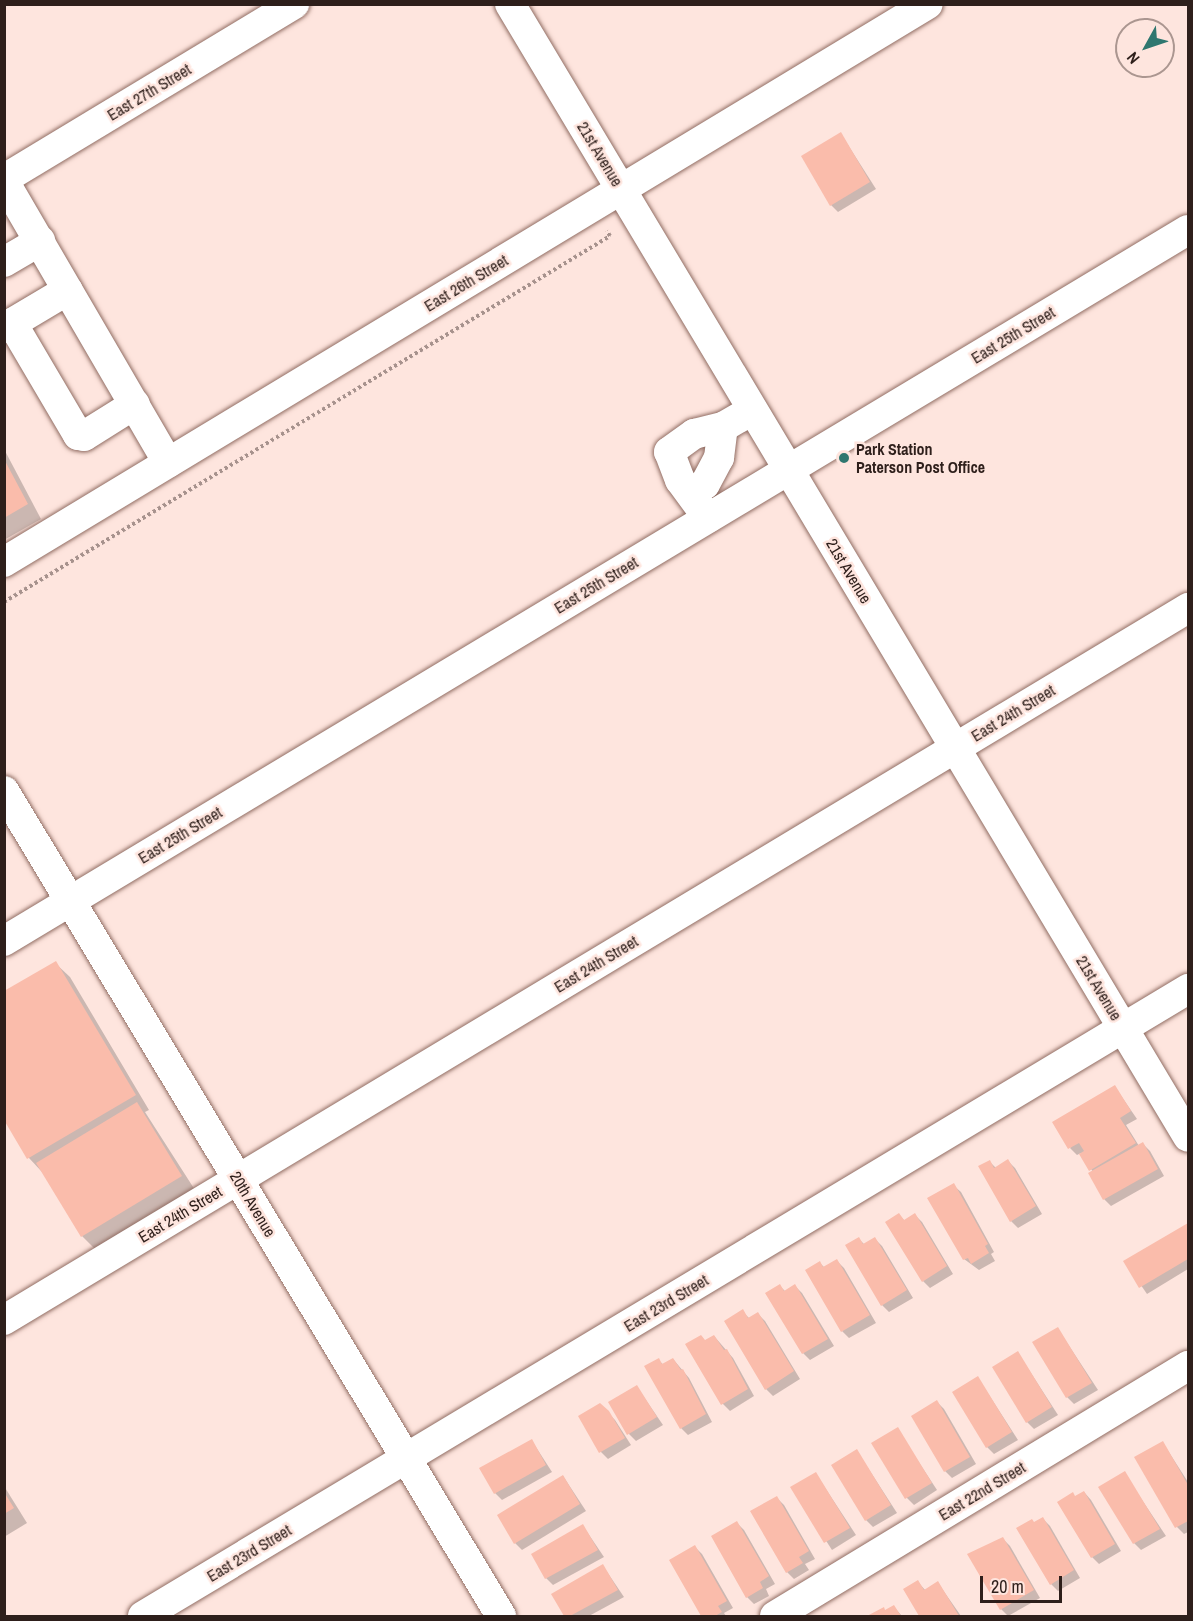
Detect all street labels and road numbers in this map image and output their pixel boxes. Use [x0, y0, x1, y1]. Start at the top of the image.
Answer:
street label: East 27th Street [104, 60, 194, 124]
street label: 21st Avenue [573, 118, 627, 190]
street label: East 26th Street [421, 251, 511, 315]
street label: East 25th Street [968, 303, 1058, 367]
street label: 21st Avenue [822, 535, 876, 607]
street label: East 25th Street [551, 553, 641, 617]
street label: East 24th Street [968, 681, 1058, 745]
street label: East 25th Street [135, 803, 225, 867]
street label: East 24th Street [551, 932, 641, 996]
street label: 21st Avenue [1072, 952, 1126, 1024]
street label: 20th Avenue [226, 1168, 280, 1240]
street label: East 24th Street [135, 1182, 225, 1246]
street label: East 23rd Street [620, 1270, 712, 1336]
street label: East 22nd Street [935, 1458, 1029, 1524]
street label: East 23rd Street [203, 1520, 295, 1586]

